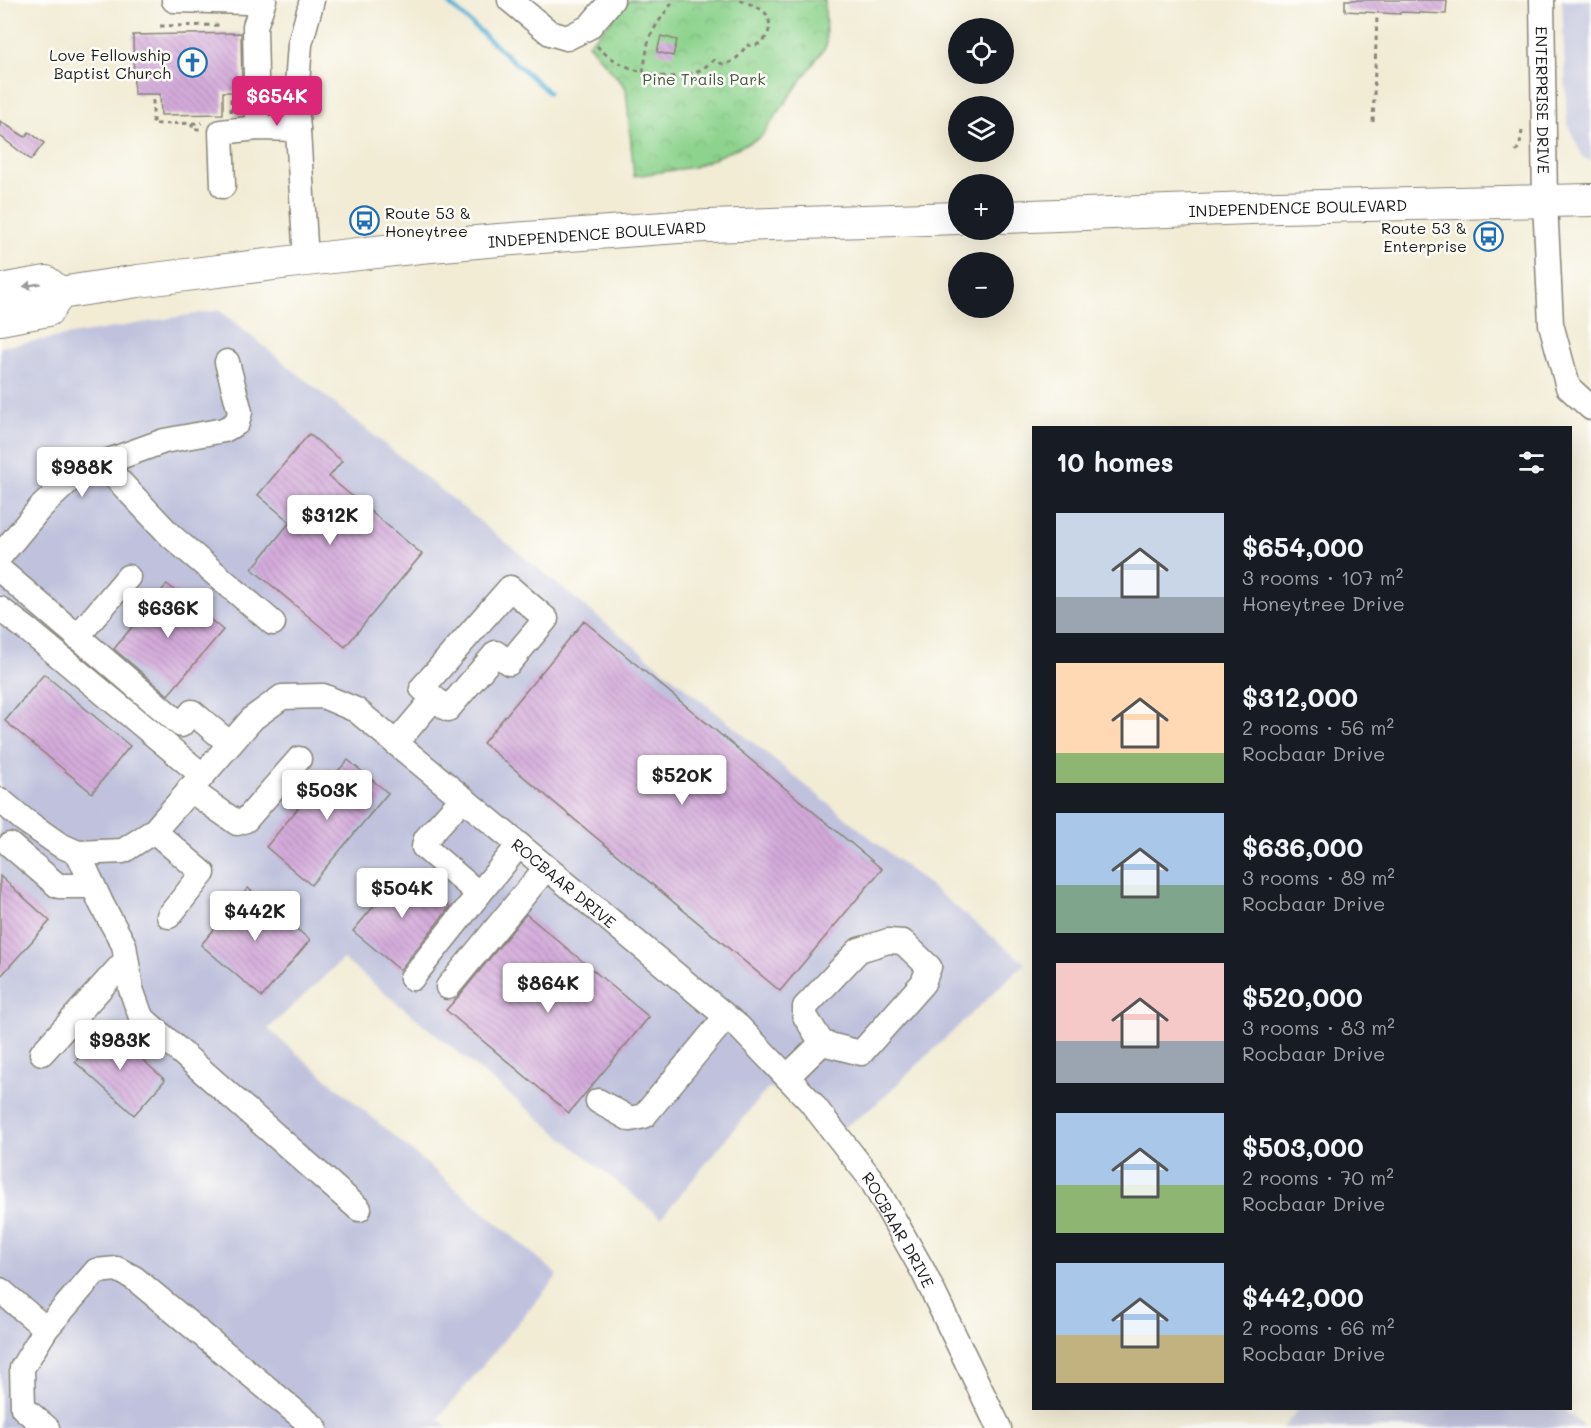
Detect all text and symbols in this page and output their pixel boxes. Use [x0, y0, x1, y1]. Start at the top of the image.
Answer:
map controls [948, 18, 1014, 318]
button: locate [948, 18, 1014, 84]
street label: ENTERPRISE DRIVE [1532, 26, 1555, 174]
place label: Love Fellowship Baptist Church [49, 44, 171, 83]
church icon: Love Fellowship Baptist Church [176, 47, 208, 79]
park label: Pine Trails Park [642, 68, 766, 89]
pin: $654K [235, 76, 319, 127]
text: $654K [246, 82, 308, 108]
button: layers [948, 96, 1014, 162]
button: + [948, 174, 1014, 240]
street label: INDEPENDENCE BOULEVARD [1188, 194, 1407, 221]
place label: Route 53 & Honeytree [385, 202, 471, 241]
bus stop icon: Route 53 & Honeytree [348, 205, 380, 237]
street label: INDEPENDENCE BOULEVARD [487, 216, 706, 251]
place label: Route 53 & Enterprise [1381, 217, 1467, 256]
bus stop icon: Route 53 & Enterprise [1472, 220, 1504, 252]
button: − [948, 252, 1014, 318]
one-way arrow [22, 280, 41, 289]
text: 10 homes [1056, 445, 1174, 479]
icon: filters [1515, 446, 1548, 479]
pin: $988K [40, 447, 124, 498]
text: $988K [51, 453, 113, 479]
pin: $312K [288, 495, 372, 546]
text: $312K [301, 501, 359, 527]
text: $654,000 [1242, 530, 1364, 564]
icon: home [1104, 537, 1176, 609]
text: 3 rooms · 107 m² [1242, 564, 1403, 590]
pin: $636K [126, 588, 210, 639]
text: Honeytree Drive [1242, 590, 1405, 616]
text: $636K [137, 594, 199, 620]
text: $312,000 [1242, 680, 1358, 714]
icon: home [1104, 687, 1176, 759]
text: 2 rooms · 56 m² [1242, 714, 1394, 740]
text: Rocbaar Drive [1242, 740, 1385, 766]
pin: $520K [640, 755, 724, 806]
text: $520K [651, 761, 713, 787]
pin: $503K [285, 770, 369, 821]
text: $503K [296, 776, 358, 802]
text: $636,000 [1242, 830, 1363, 864]
street label: ROCBAAR DRIVE [508, 833, 621, 932]
icon: home [1104, 837, 1176, 909]
text: 3 rooms · 89 m² [1242, 864, 1395, 890]
pin: $504K [360, 868, 444, 919]
text: $504K [371, 874, 433, 900]
text: Rocbaar Drive [1242, 890, 1385, 916]
pin: $442K [213, 891, 297, 942]
text: $442K [224, 897, 286, 923]
pin: $864K [506, 963, 590, 1014]
text: $864K [517, 969, 579, 995]
text: $520,000 [1242, 980, 1363, 1014]
icon: home [1104, 987, 1176, 1059]
text: 3 rooms · 83 m² [1242, 1014, 1395, 1040]
pin: $983K [78, 1020, 162, 1071]
text: $983K [89, 1026, 151, 1052]
text: Rocbaar Drive [1242, 1040, 1385, 1066]
text: $503,000 [1242, 1130, 1364, 1164]
icon: home [1104, 1137, 1176, 1209]
text: 2 rooms · 70 m² [1242, 1164, 1394, 1190]
street label: ROCBAAR DRIVE [858, 1167, 940, 1291]
text: Rocbaar Drive [1242, 1190, 1385, 1216]
text: $442,000 [1242, 1280, 1364, 1314]
icon: home [1104, 1287, 1176, 1359]
text: 2 rooms · 66 m² [1242, 1314, 1395, 1340]
text: Rocbaar Drive [1242, 1340, 1385, 1366]

